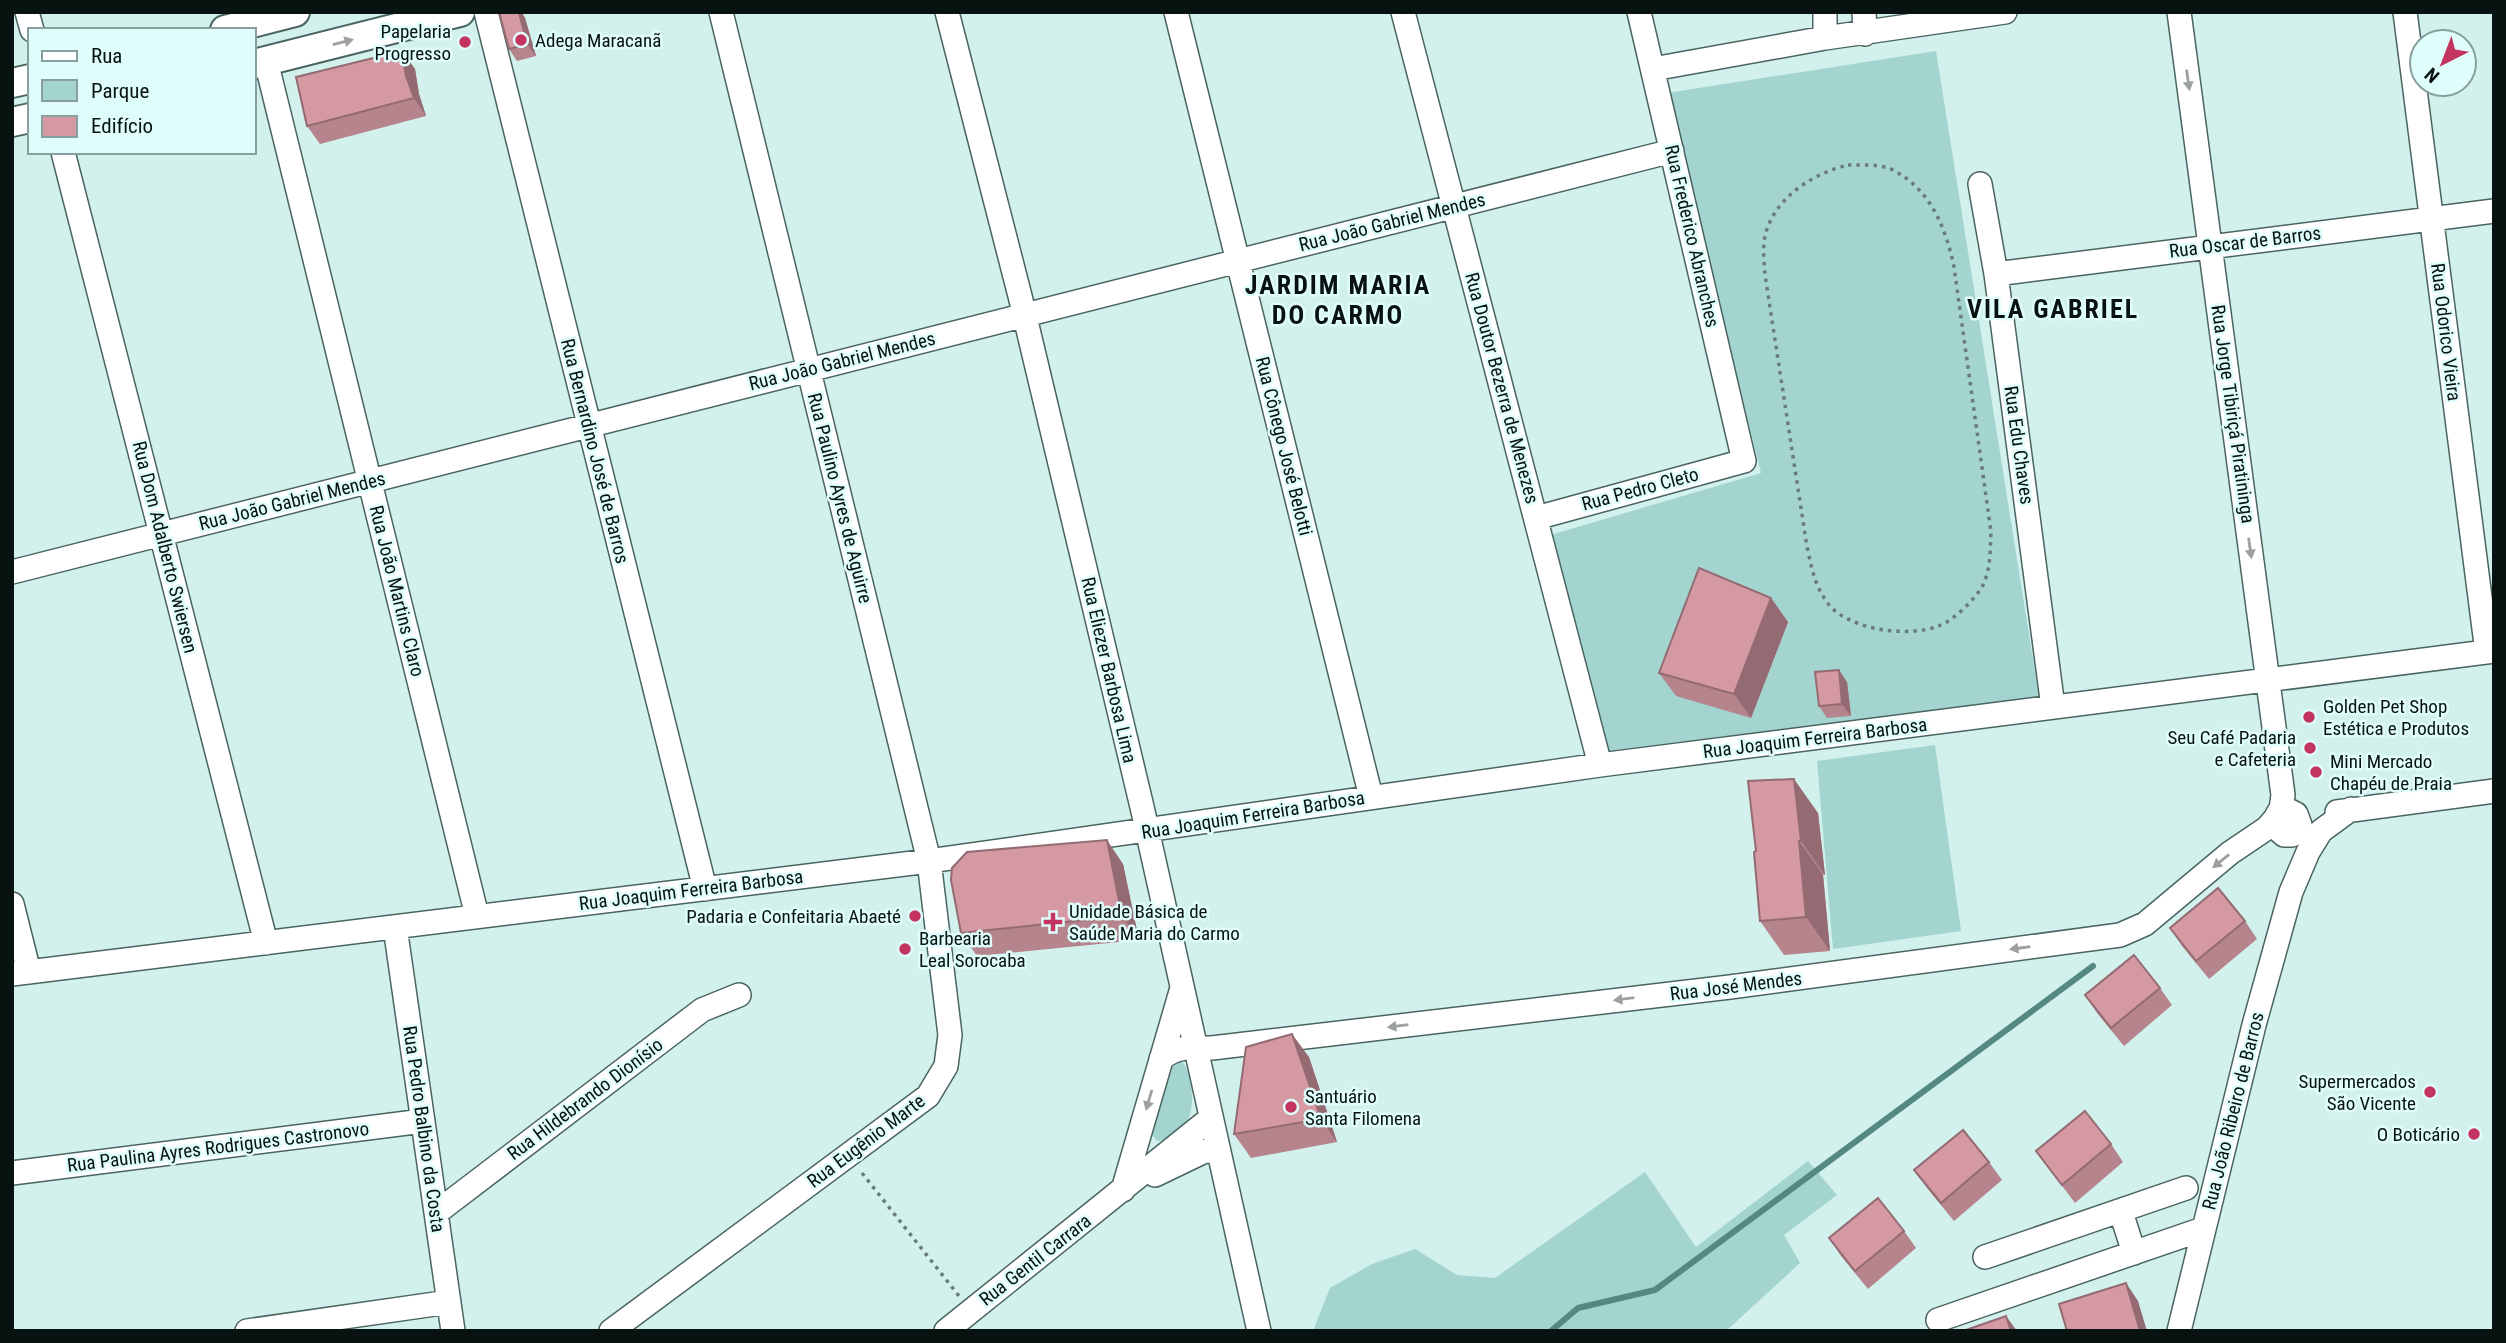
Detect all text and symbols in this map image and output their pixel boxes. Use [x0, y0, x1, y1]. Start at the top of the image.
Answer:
place label: Papelaria Progresso [375, 20, 451, 65]
legend [28, 28, 256, 154]
north arrow [2408, 28, 2478, 98]
place label: Adega Maracanã [535, 29, 661, 52]
marker: Adega Maracanã [513, 32, 529, 48]
marker: Papelaria Progresso [457, 34, 473, 50]
one-way arrow [332, 36, 354, 47]
text: Rua [91, 44, 122, 68]
text: N [2420, 63, 2444, 88]
one-way arrow [2183, 69, 2194, 91]
text: Parque [91, 79, 149, 103]
text: Edifício [91, 114, 153, 138]
street label: Rua Frederico Abranches [1660, 142, 1724, 330]
street label: Rua João Gabriel Mendes [1296, 188, 1488, 256]
street label: Rua Oscar de Barros [2168, 221, 2322, 263]
street label: Rua Odorico Vieira [2426, 262, 2466, 402]
district label: JARDIM MARIA DO CARMO [1245, 270, 1431, 330]
street label: Rua Doutor Bezerra de Menezes [1460, 270, 1544, 506]
district label: VILA GABRIEL [1967, 294, 2139, 324]
street label: Rua Jorge Tibiriçá Piratininga [2206, 303, 2260, 525]
street label: Rua João Gabriel Mendes [746, 327, 938, 395]
street label: Rua Bernardino José de Barros [556, 336, 634, 566]
street label: Rua Cônego José Belotti [1251, 354, 1317, 538]
street label: Rua Edu Chaves [1999, 384, 2039, 506]
street label: Rua Paulino Ayres de Aguirre [803, 390, 877, 606]
street label: Rua Dom Adalberto Swiersen [128, 439, 202, 655]
street label: Rua Pedro Cleto [1579, 462, 1701, 516]
street label: Rua João Gabriel Mendes [196, 467, 388, 535]
street label: Rua João Martins Claro [365, 503, 429, 679]
one-way arrow [2245, 537, 2256, 559]
street label: Rua Eliezer Barbosa Lima [1076, 575, 1142, 765]
place label: Golden Pet Shop Estética e Produtos [2323, 695, 2469, 740]
marker: Golden Pet Shop Estética e Produtos [2301, 709, 2317, 725]
street label: Rua Joaquim Ferreira Barbosa [1702, 713, 1928, 763]
place label: Seu Café Padaria e Cafeteria [2167, 726, 2296, 771]
marker: Seu Café Padaria e Cafeteria [2302, 740, 2318, 756]
place label: Mini Mercado Chapéu de Praia [2330, 750, 2452, 795]
marker: Mini Mercado Chapéu de Praia [2308, 764, 2324, 780]
street label: Rua Joaquim Ferreira Barbosa [1140, 786, 1366, 844]
one-way arrow [2213, 853, 2231, 868]
street label: Rua Joaquim Ferreira Barbosa [578, 865, 804, 915]
place label: Unidade Básica de Saúde Maria do Carmo [1069, 900, 1240, 945]
place label: Padaria e Confeitaria Abaeté [686, 905, 901, 928]
marker: Padaria e Confeitaria Abaeté [907, 908, 923, 924]
marker: Unidade Básica de Saúde Maria do Carmo [1043, 912, 1063, 932]
place label: Barbearia Leal Sorocaba [919, 927, 1026, 972]
marker: Barbearia Leal Sorocaba [897, 941, 913, 957]
one-way arrow [2009, 943, 2031, 954]
street label: Rua José Mendes [1669, 966, 1803, 1006]
one-way arrow [1613, 994, 1635, 1005]
street label: Rua João Ribeiro de Barros [2197, 1010, 2269, 1212]
one-way arrow [1387, 1021, 1409, 1032]
street label: Rua Pedro Balbino da Costa [398, 1024, 450, 1234]
street label: Rua Hildebrando Dionísio [503, 1033, 667, 1165]
place label: Supermercados São Vicente [2299, 1070, 2416, 1115]
marker: Supermercados São Vicente [2422, 1084, 2438, 1100]
place label: Santuário Santa Filomena [1305, 1085, 1421, 1130]
street label: Rua Eugênio Marte [803, 1089, 929, 1193]
one-way arrow [1143, 1089, 1154, 1111]
marker: Santuário Santa Filomena [1283, 1099, 1299, 1115]
street label: Rua Paulina Ayres Rodrigues Castronovo [66, 1117, 370, 1177]
place label: O Boticário [2377, 1123, 2460, 1146]
marker: O Boticário [2466, 1126, 2482, 1142]
street label: Rua Gentil Carrara [975, 1209, 1095, 1311]

